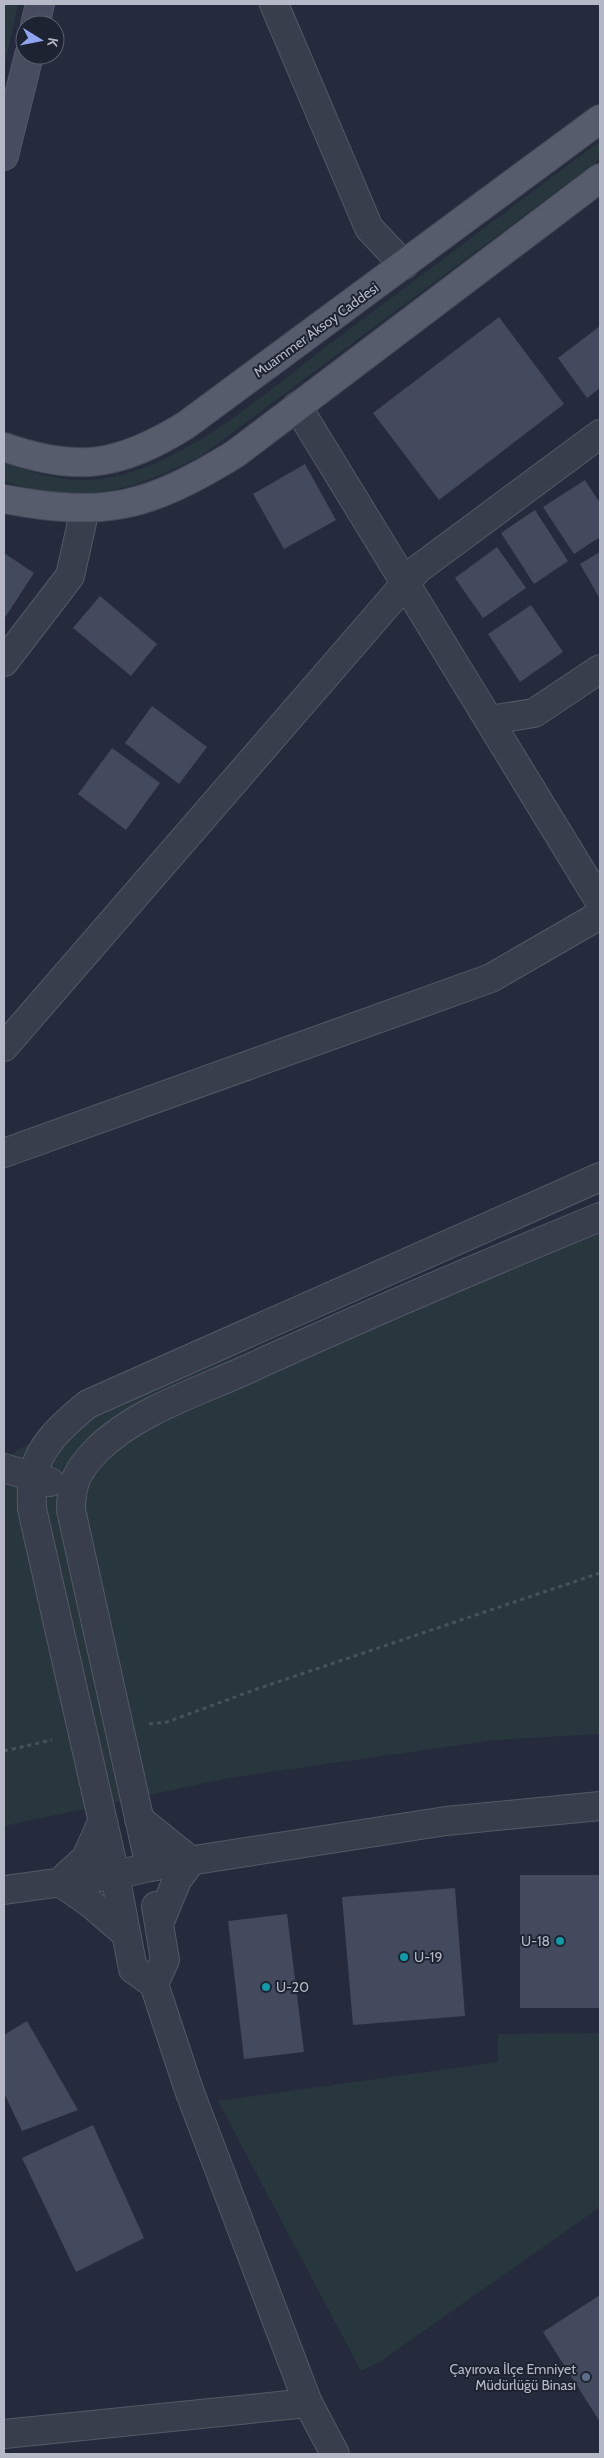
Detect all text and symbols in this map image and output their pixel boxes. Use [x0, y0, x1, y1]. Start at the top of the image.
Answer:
north arrow [15, 15, 65, 65]
text: K [43, 36, 62, 48]
street label: Muammer Aksoy Caddesi [250, 279, 382, 381]
place label: U-18 [521, 1932, 550, 1950]
marker: U-18 [554, 1935, 566, 1947]
place label: U-19 [414, 1948, 442, 1966]
marker: U-19 [398, 1951, 410, 1963]
place label: U-20 [276, 1978, 309, 1996]
marker: U-20 [260, 1981, 272, 1993]
place label: Çayırova İlçe Emniyet Müdürlüğü Binası [450, 2360, 576, 2394]
marker: Çayırova İlçe Emniyet Müdürlüğü Binası [580, 2371, 592, 2383]

